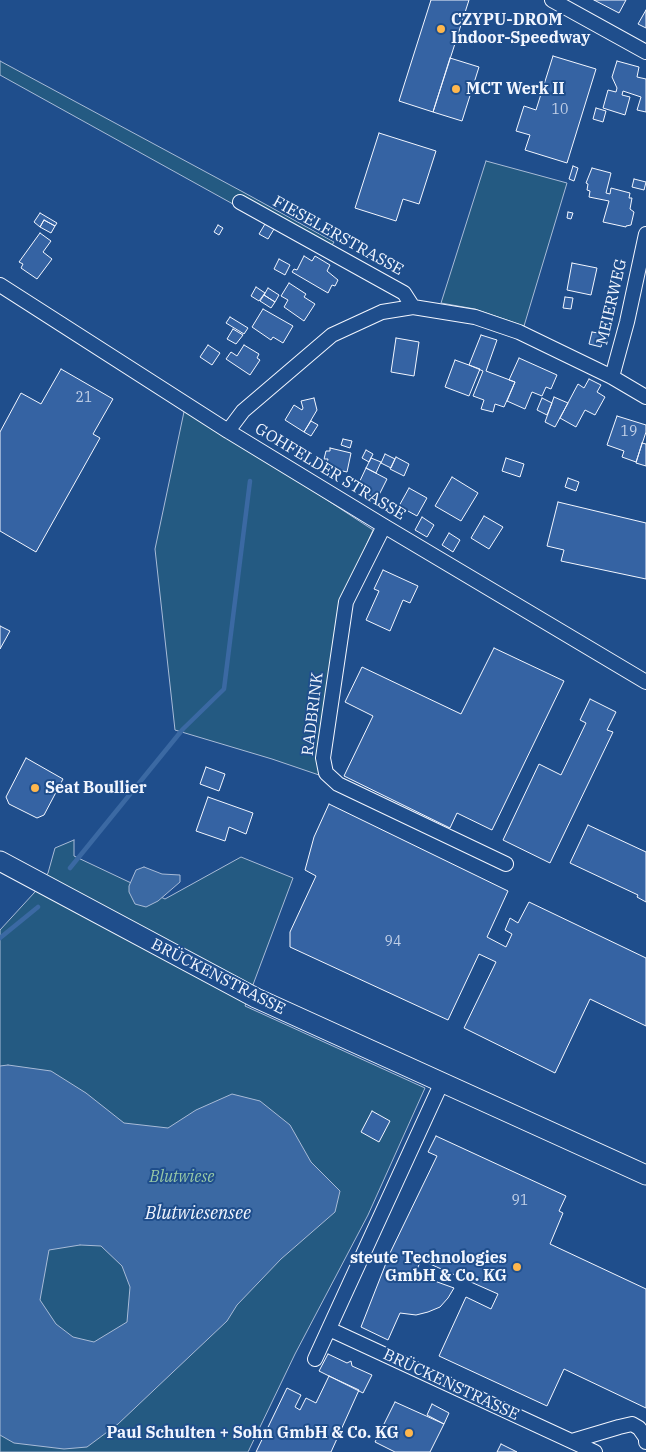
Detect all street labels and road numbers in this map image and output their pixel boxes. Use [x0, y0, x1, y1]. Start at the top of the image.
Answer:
street label: FIESELERSTRASSE [269, 192, 407, 280]
street label: MEIERWEG [593, 257, 631, 347]
street label: GOHFELDER STRASSE [251, 419, 409, 525]
street label: RADBRINK [298, 671, 328, 757]
street label: BRÜCKENSTRASSE [148, 935, 288, 1019]
street label: BRÜCKENSTRASSE [380, 1345, 522, 1425]

